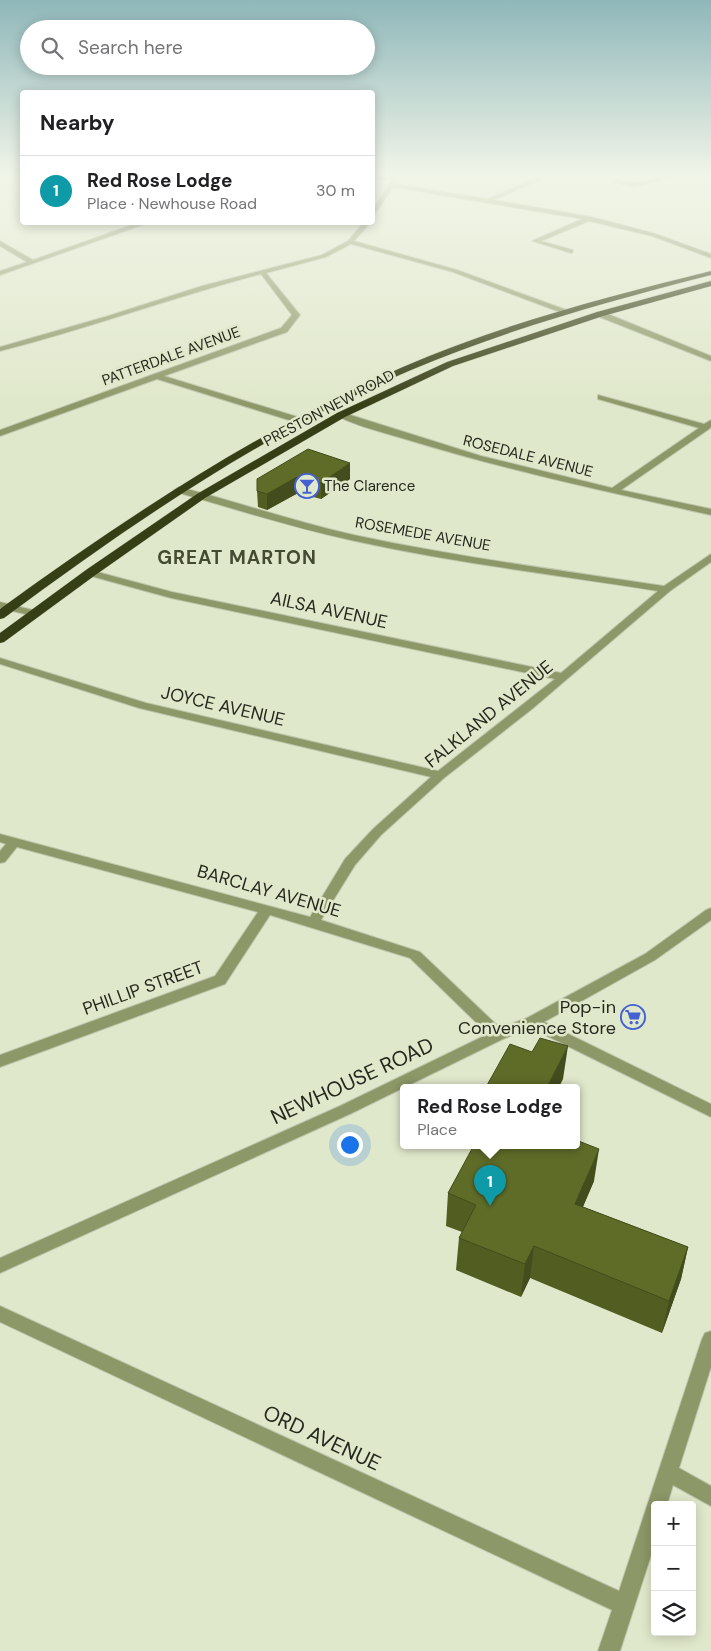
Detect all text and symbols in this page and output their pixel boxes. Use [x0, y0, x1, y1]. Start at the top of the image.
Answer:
search box [20, 20, 375, 75]
icon: search [38, 34, 66, 62]
text: Search here [78, 35, 183, 60]
text: Nearby [40, 109, 114, 137]
text: Red Rose Lodge [87, 168, 232, 193]
text: 1 [53, 180, 59, 201]
text: 30 m [316, 180, 355, 201]
text: Place · Newhouse Road [87, 193, 257, 214]
street label: PATTERDALE AVENUE [99, 322, 243, 390]
street label: PRESTON NEW ROAD [260, 365, 398, 451]
street label: ROSEDALE AVENUE [461, 430, 595, 482]
bar icon: The Clarence [294, 473, 320, 499]
place label: The Clarence [324, 476, 415, 496]
street label: ROSEMEDE AVENUE [354, 512, 492, 556]
district label: GREAT MARTON [157, 545, 317, 570]
street label: AILSA AVENUE [268, 586, 390, 634]
street label: FALKLAND AVENUE [420, 655, 558, 773]
street label: JOYCE AVENUE [159, 680, 287, 732]
street label: BARCLAY AVENUE [194, 859, 344, 923]
street label: PHILLIP STREET [79, 955, 207, 1021]
place label: Pop-in Convenience Store [458, 995, 616, 1040]
supermarket icon: Pop-in Convenience Store [620, 1004, 646, 1030]
street label: NEWHOUSE ROAD [266, 1031, 438, 1131]
popup [400, 1084, 580, 1149]
text: Red Rose Lodge [417, 1094, 563, 1119]
text: Place [417, 1119, 457, 1140]
your location [337, 1132, 363, 1158]
pin: 1 [474, 1165, 506, 1206]
street label: ORD AVENUE [259, 1399, 385, 1477]
map controls [651, 1501, 696, 1636]
button: + [651, 1501, 696, 1546]
button: − [651, 1546, 696, 1591]
button: layers [651, 1591, 696, 1636]

